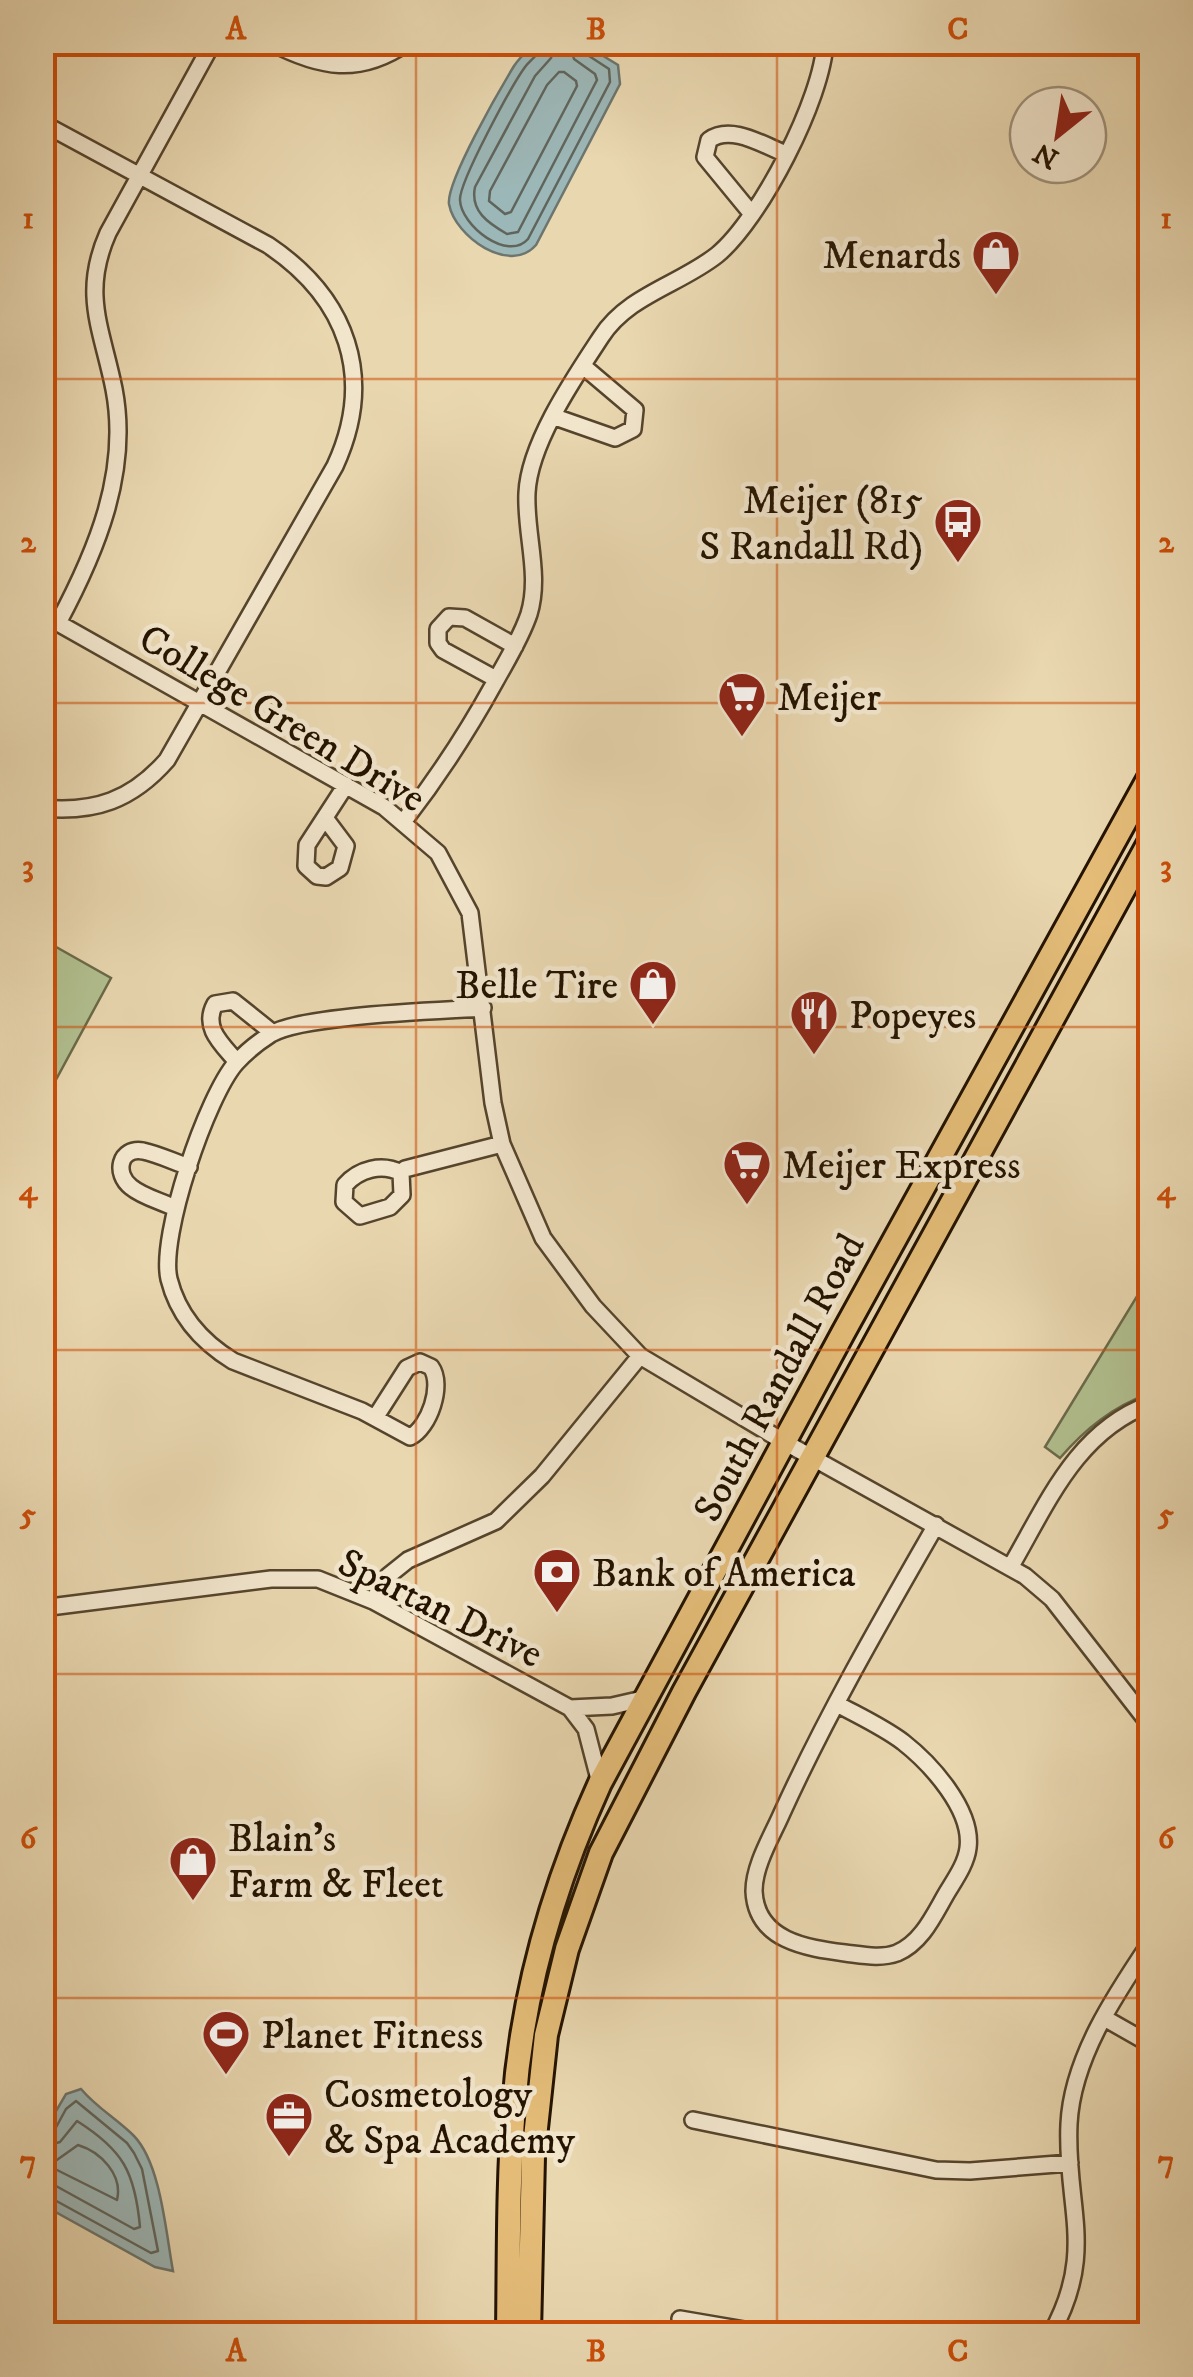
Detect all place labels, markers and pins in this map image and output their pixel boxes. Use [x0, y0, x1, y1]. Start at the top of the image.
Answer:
shop icon: Menards [970, 228, 1022, 296]
place label: Menards [822, 232, 961, 282]
place label: Meijer (815 S Randall Rd) [699, 477, 923, 573]
bus stop icon: Meijer (815 S Randall Rd) [932, 496, 984, 564]
supermarket icon: Meijer [716, 670, 768, 738]
place label: Meijer [777, 674, 881, 724]
shop icon: Belle Tire [627, 958, 679, 1026]
place label: Belle Tire [455, 962, 618, 1012]
restaurant icon: Popeyes [788, 988, 840, 1056]
place label: Popeyes [849, 992, 976, 1042]
supermarket icon: Meijer Express [721, 1138, 773, 1206]
place label: Meijer Express [782, 1142, 1021, 1192]
bank icon: Bank of America [531, 1546, 583, 1614]
place label: Bank of America [592, 1550, 856, 1600]
place label: Blain's Farm & Fleet [228, 1815, 444, 1911]
shop icon: Blain's Farm & Fleet [167, 1834, 219, 1902]
sports icon: Planet Fitness [200, 2008, 252, 2076]
place label: Planet Fitness [261, 2012, 483, 2062]
place label: Cosmetology & Spa Academy [324, 2071, 576, 2167]
office icon: Cosmetology & Spa Academy [263, 2090, 315, 2158]

